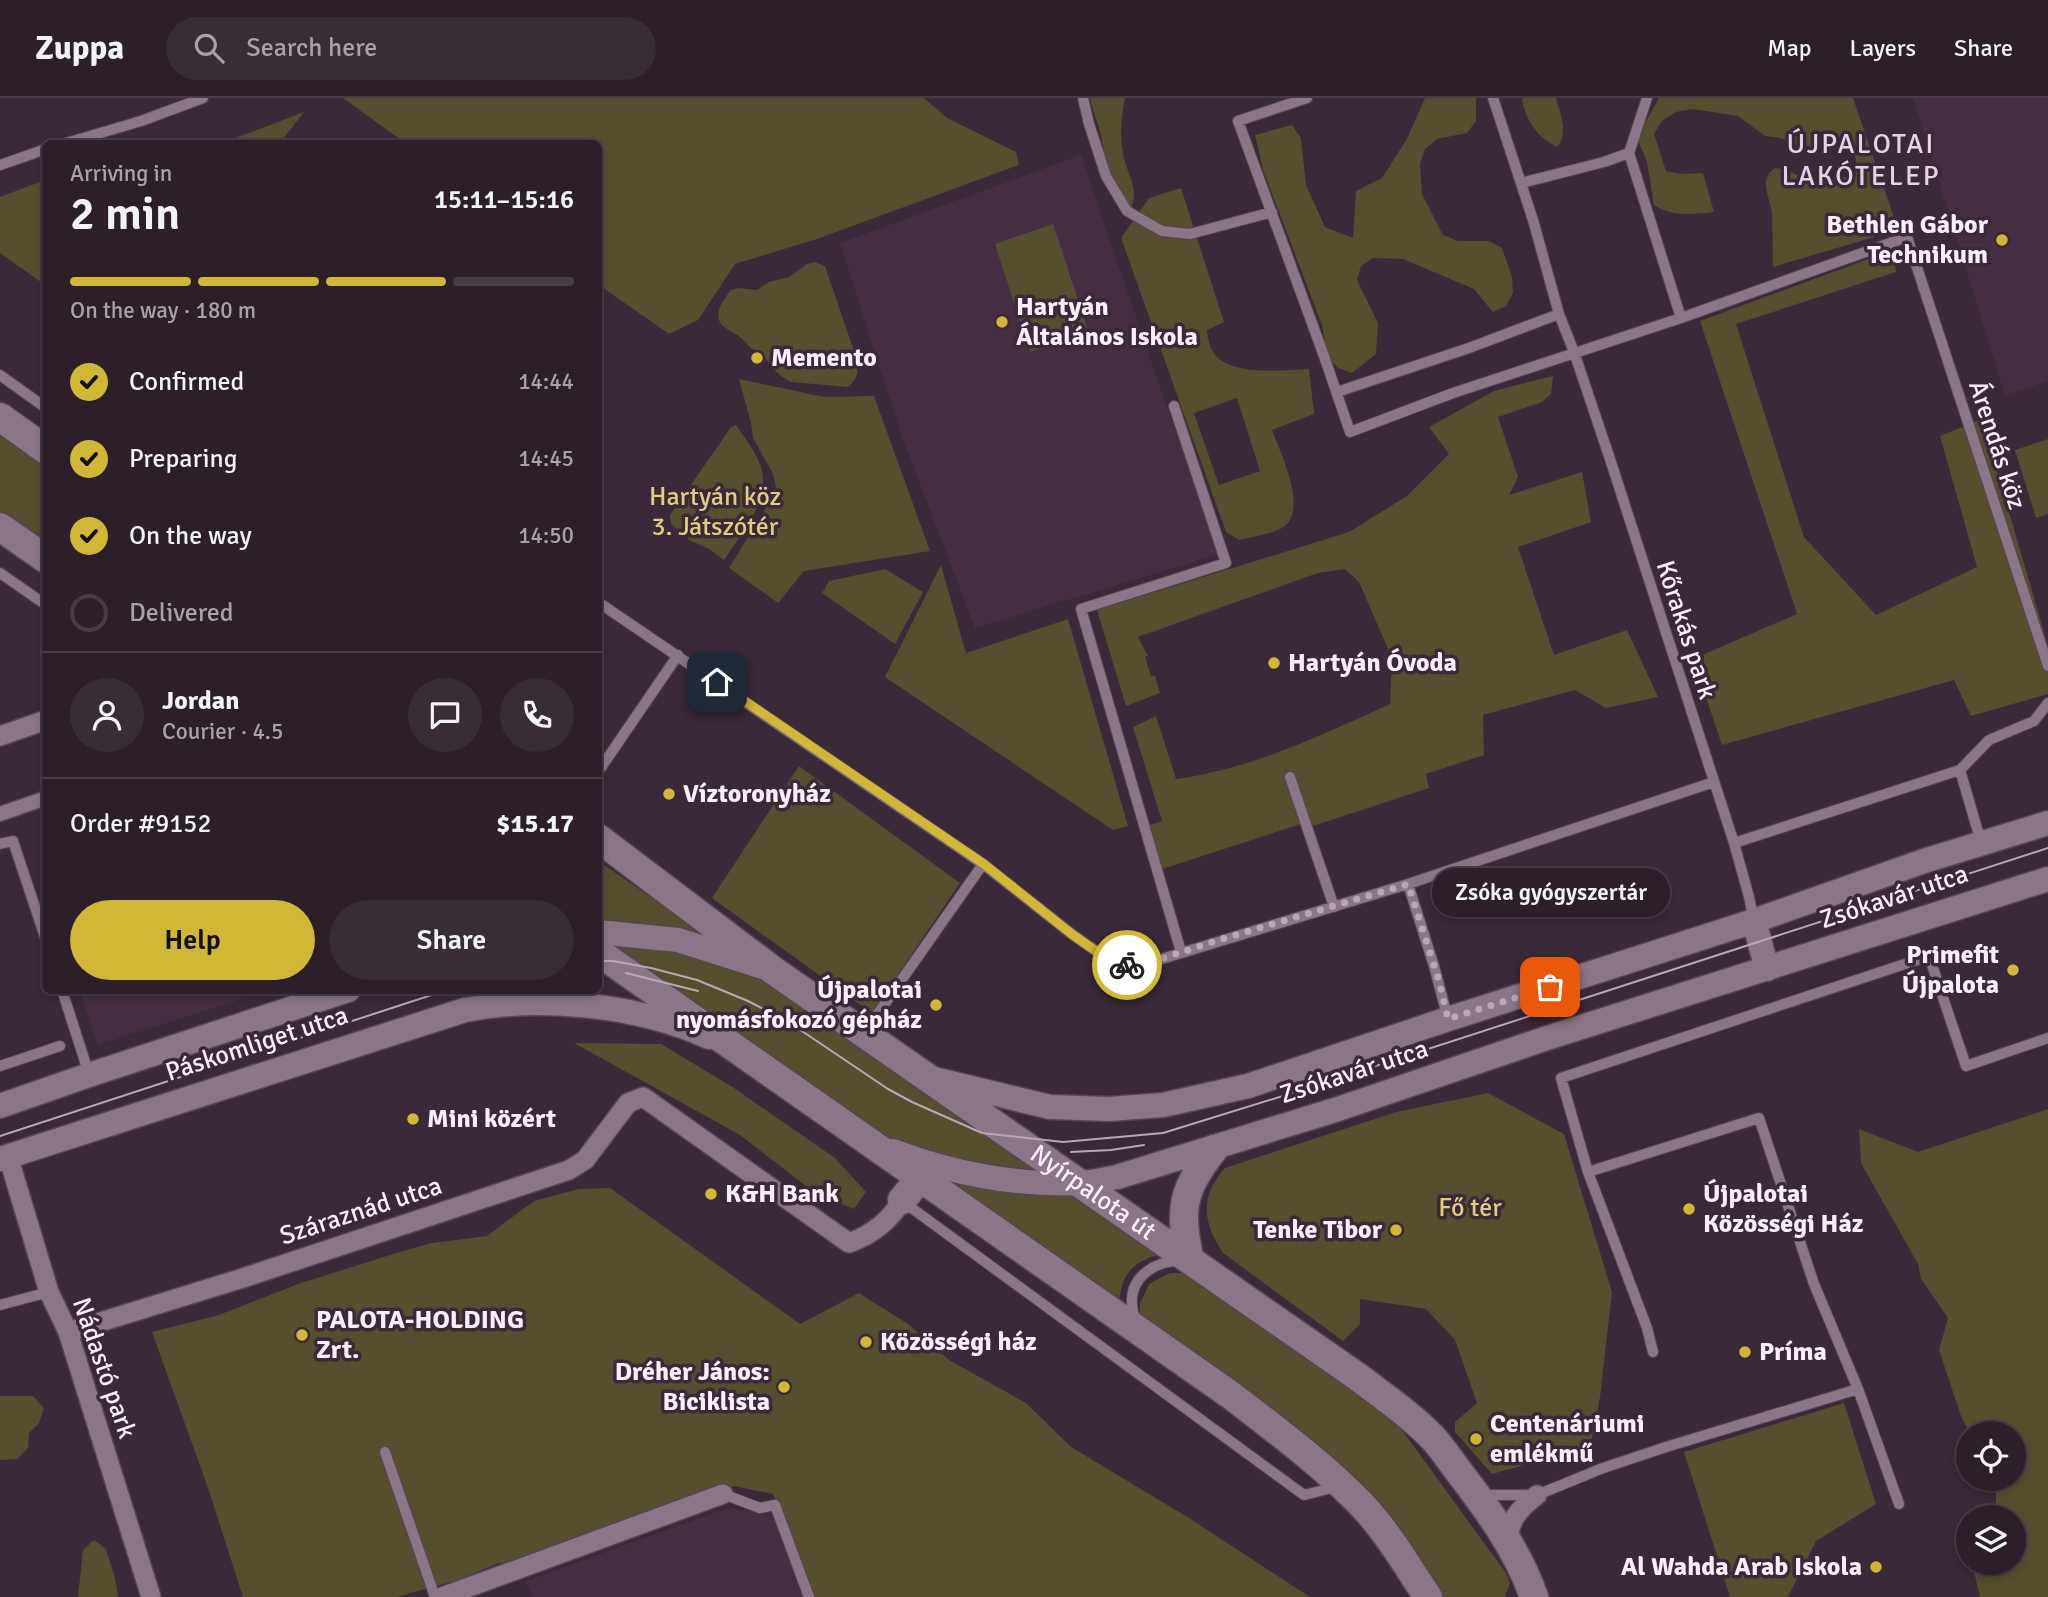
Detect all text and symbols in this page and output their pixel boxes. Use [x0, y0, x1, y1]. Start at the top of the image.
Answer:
search box [166, 17, 656, 80]
text: Zuppa [35, 28, 124, 69]
icon: search [190, 29, 228, 67]
text: Search here [246, 32, 377, 64]
text: Map [1767, 33, 1812, 63]
text: Layers [1850, 33, 1916, 63]
text: Share [1954, 33, 2013, 63]
district label: ÚJPALOTAI LAKÓTELEP [1781, 127, 1941, 193]
text: Arriving in [70, 159, 172, 188]
text: 15:11–15:16 [434, 184, 574, 216]
text: 2 min [70, 186, 180, 242]
place label: Bethlen Gábor Technikum [1826, 209, 1989, 271]
marker: Bethlen Gábor Technikum [1994, 232, 2010, 248]
place label: Hartyán Általános Iskola [1016, 291, 1198, 353]
text: On the way · 180 m [70, 296, 256, 325]
marker: Hartyán Általános Iskola [994, 314, 1010, 330]
place label: Memento [771, 342, 877, 374]
marker: Memento [749, 350, 765, 366]
icon: check [70, 363, 108, 401]
text: Confirmed [129, 366, 244, 398]
text: 14:44 [518, 367, 574, 396]
street label: Árendás köz [1961, 377, 2033, 513]
icon: check [70, 440, 108, 478]
text: Preparing [129, 443, 237, 475]
text: 14:45 [518, 444, 574, 473]
park label: Hartyán köz 3. Játszótér [649, 481, 781, 543]
icon: check [70, 517, 108, 555]
text: On the way [129, 520, 252, 552]
text: 14:50 [518, 521, 574, 550]
street label: Kőrakás park [1649, 557, 1723, 703]
text: Delivered [129, 597, 234, 629]
place label: Hartyán Óvoda [1288, 647, 1457, 679]
pin [687, 652, 747, 712]
marker: Hartyán Óvoda [1266, 655, 1282, 671]
icon: home [698, 663, 736, 701]
button: person [70, 678, 144, 752]
button: chat [408, 678, 482, 752]
button: phone [500, 678, 574, 752]
text: Jordan [162, 685, 239, 717]
text: Courier · 4.5 [162, 717, 283, 746]
place label: Víztoronyház [683, 778, 831, 810]
marker: Víztoronyház [661, 786, 677, 802]
text: Order #9152 [70, 808, 211, 840]
text: $15.17 [496, 808, 574, 840]
street label: Zsókavár utca [1816, 858, 1972, 936]
callout: Zsóka gyógyszertár [1431, 868, 1669, 917]
text: Zsóka gyógyszertár [1455, 878, 1647, 907]
button: Help [70, 900, 315, 980]
button: Share [329, 900, 574, 980]
courier [1092, 930, 1162, 1000]
place label: Primefit Újpalota [1902, 939, 1999, 1001]
icon: bike [1108, 946, 1146, 984]
pin [1520, 957, 1580, 1017]
marker: Primefit Újpalota [2005, 962, 2021, 978]
icon: bag [1531, 968, 1569, 1006]
place label: Újpalotai nyomásfokozó gépház [676, 974, 922, 1036]
marker: Újpalotai nyomásfokozó gépház [928, 997, 944, 1013]
street label: Páskomliget utca [162, 999, 352, 1089]
street label: Zsókavár utca [1276, 1033, 1432, 1111]
place label: Mini közért [427, 1103, 556, 1135]
marker: Mini közért [405, 1111, 421, 1127]
street label: Nyírpalota út [1024, 1138, 1162, 1247]
street label: Száraznád utca [276, 1170, 446, 1252]
place label: K&H Bank [725, 1178, 839, 1210]
place label: Újpalotai Közösségi Ház [1703, 1178, 1864, 1240]
marker: K&H Bank [703, 1186, 719, 1202]
park label: Fő tér [1438, 1192, 1502, 1224]
marker: Újpalotai Közösségi Ház [1681, 1201, 1697, 1217]
place label: Tenke Tibor [1253, 1214, 1383, 1246]
marker: Tenke Tibor [1388, 1222, 1404, 1238]
street label: Nádastó park [65, 1293, 143, 1443]
place label: PALOTA-HOLDING Zrt. [316, 1304, 524, 1366]
place label: Közösségi ház [880, 1326, 1037, 1358]
marker: PALOTA-HOLDING Zrt. [294, 1327, 310, 1343]
marker: Közösségi ház [858, 1334, 874, 1350]
place label: Príma [1759, 1336, 1827, 1368]
marker: Príma [1737, 1344, 1753, 1360]
place label: Dréher János: Biciklista [615, 1356, 770, 1418]
marker: Dréher János: Biciklista [776, 1379, 792, 1395]
place label: Centenáriumi emlékmű [1490, 1408, 1644, 1470]
map controls [1956, 1421, 2026, 1575]
button: locate [1956, 1421, 2026, 1491]
marker: Centenáriumi emlékmű [1468, 1431, 1484, 1447]
button: layers [1956, 1505, 2026, 1575]
place label: Al Wahda Arab Iskola [1621, 1551, 1862, 1583]
marker: Al Wahda Arab Iskola [1868, 1559, 1884, 1575]

